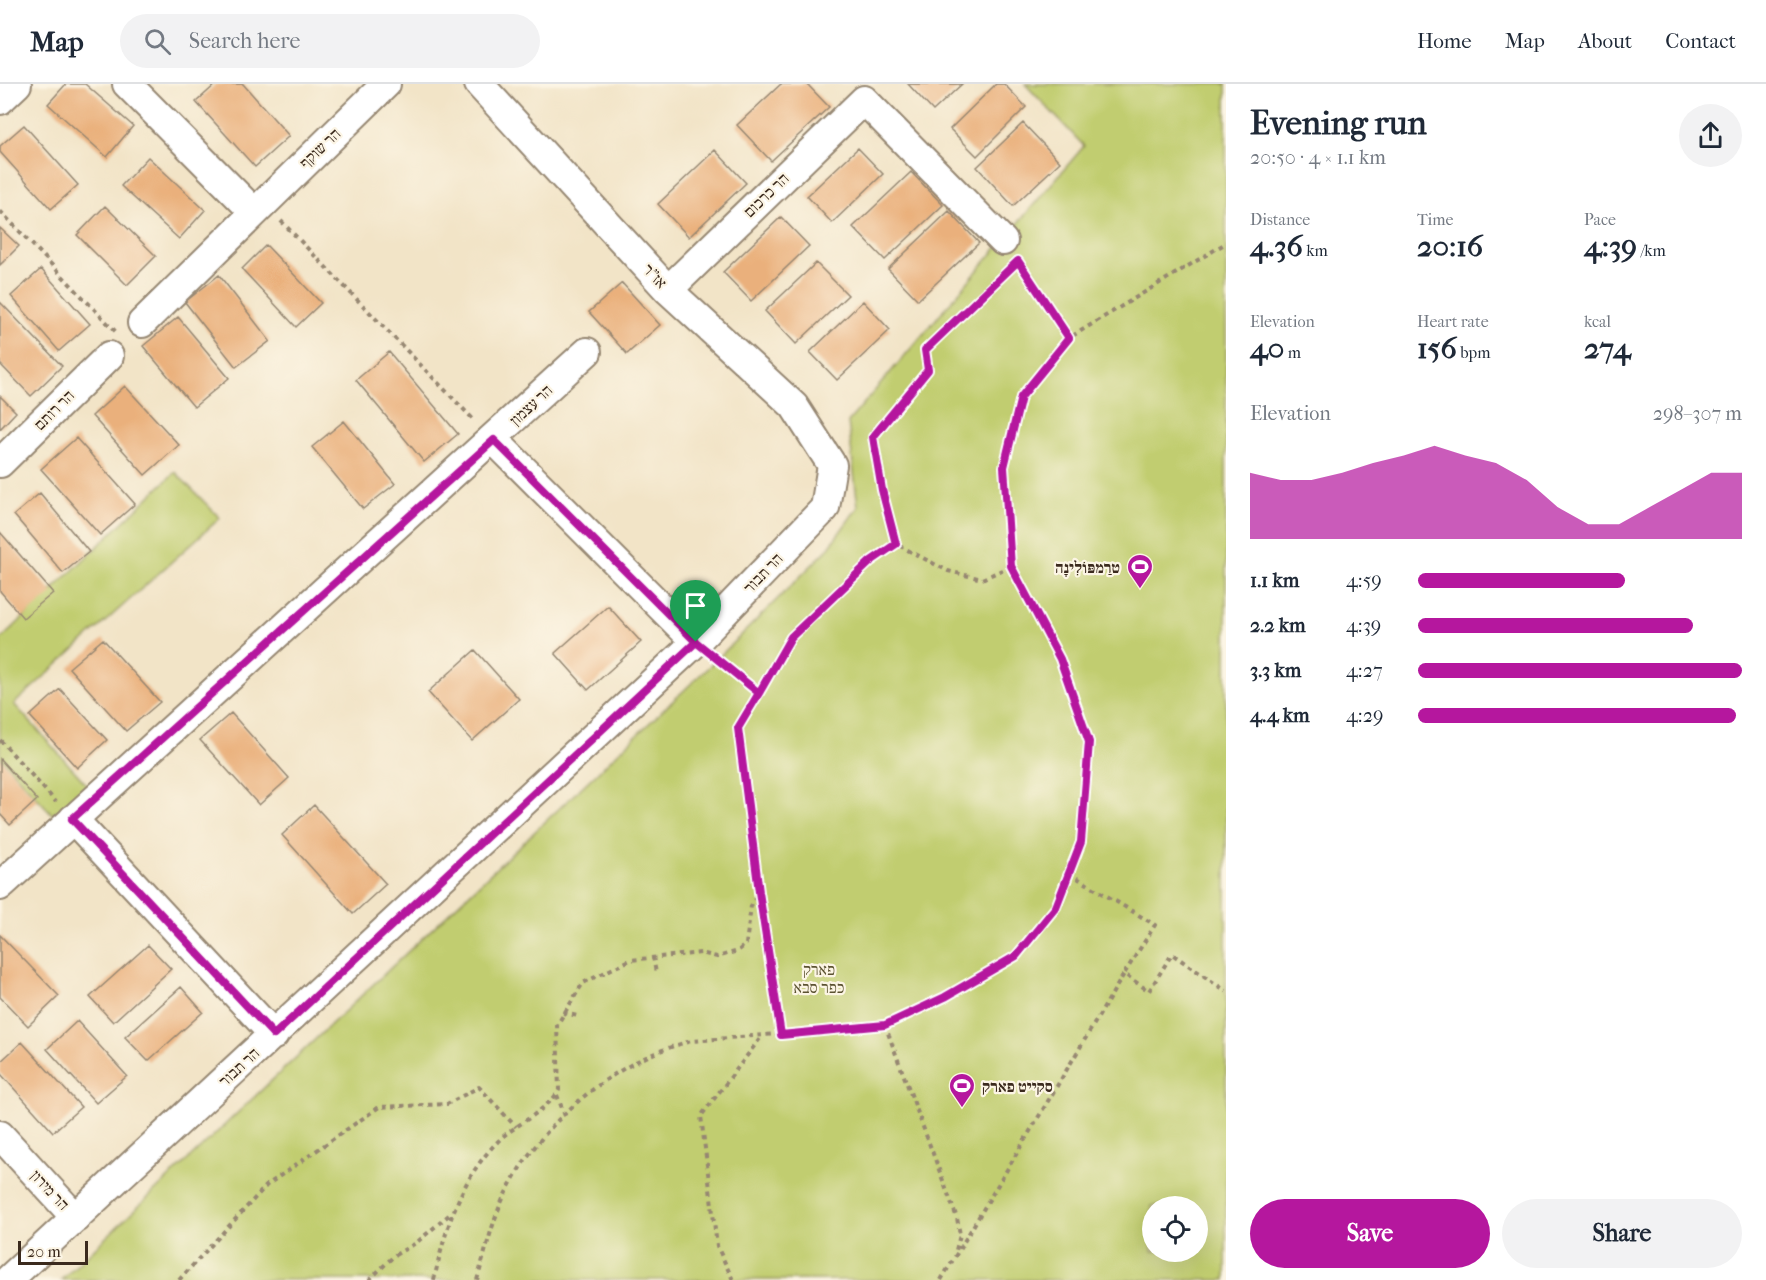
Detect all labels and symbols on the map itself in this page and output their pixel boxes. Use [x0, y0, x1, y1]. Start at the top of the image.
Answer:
street label: הר שוקף [296, 124, 344, 172]
street label: הר כרכום [739, 169, 793, 221]
street label: אז"ר [639, 260, 671, 292]
street label: הר עצמון [506, 381, 556, 429]
street label: הר רותם [30, 386, 78, 434]
street label: הר תבור [739, 549, 787, 597]
sports icon: טרַמפּוֹלִינָה [1125, 552, 1155, 590]
place label: טרַמפּוֹלִינָה [1055, 558, 1120, 577]
pin [670, 580, 721, 642]
park label: פארק כפר סבא [794, 960, 844, 997]
street label: הר תבור [215, 1044, 263, 1090]
sports icon: סקייט פארק [947, 1071, 977, 1109]
place label: סקייט פארק [982, 1077, 1053, 1096]
street label: הר מירון [27, 1166, 73, 1214]
scale bar [18, 1238, 88, 1266]

